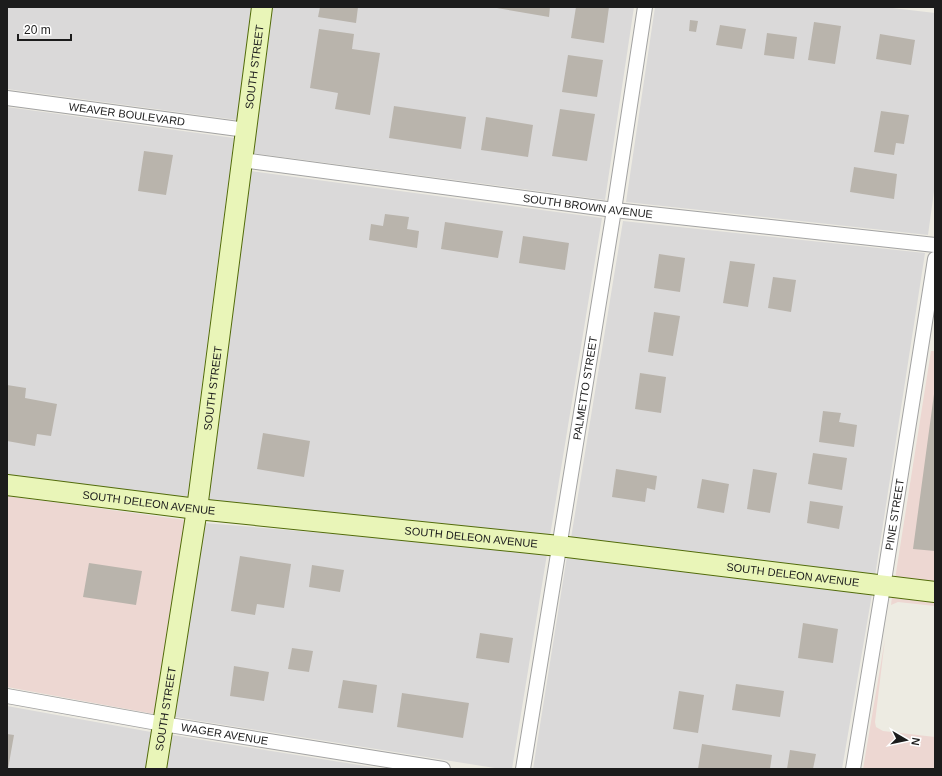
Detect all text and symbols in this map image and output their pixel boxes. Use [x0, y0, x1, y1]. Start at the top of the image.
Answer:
scale bar [18, 16, 71, 42]
text: 20 m [24, 23, 51, 37]
street label: SOUTH STREET [243, 24, 266, 110]
street label: WEAVER BOULEVARD [68, 100, 186, 128]
street label: SOUTH BROWN AVENUE [522, 192, 653, 220]
street label: PALMETTO STREET [571, 335, 599, 441]
street label: SOUTH STREET [201, 345, 224, 431]
street label: PINE STREET [883, 477, 906, 551]
street label: SOUTH DELEON AVENUE [82, 489, 216, 517]
street label: SOUTH DELEON AVENUE [404, 524, 538, 550]
street label: SOUTH DELEON AVENUE [726, 561, 860, 589]
street label: SOUTH STREET [153, 666, 178, 752]
north arrow [886, 720, 926, 760]
street label: WAGER AVENUE [180, 721, 269, 747]
text: N [909, 737, 922, 746]

